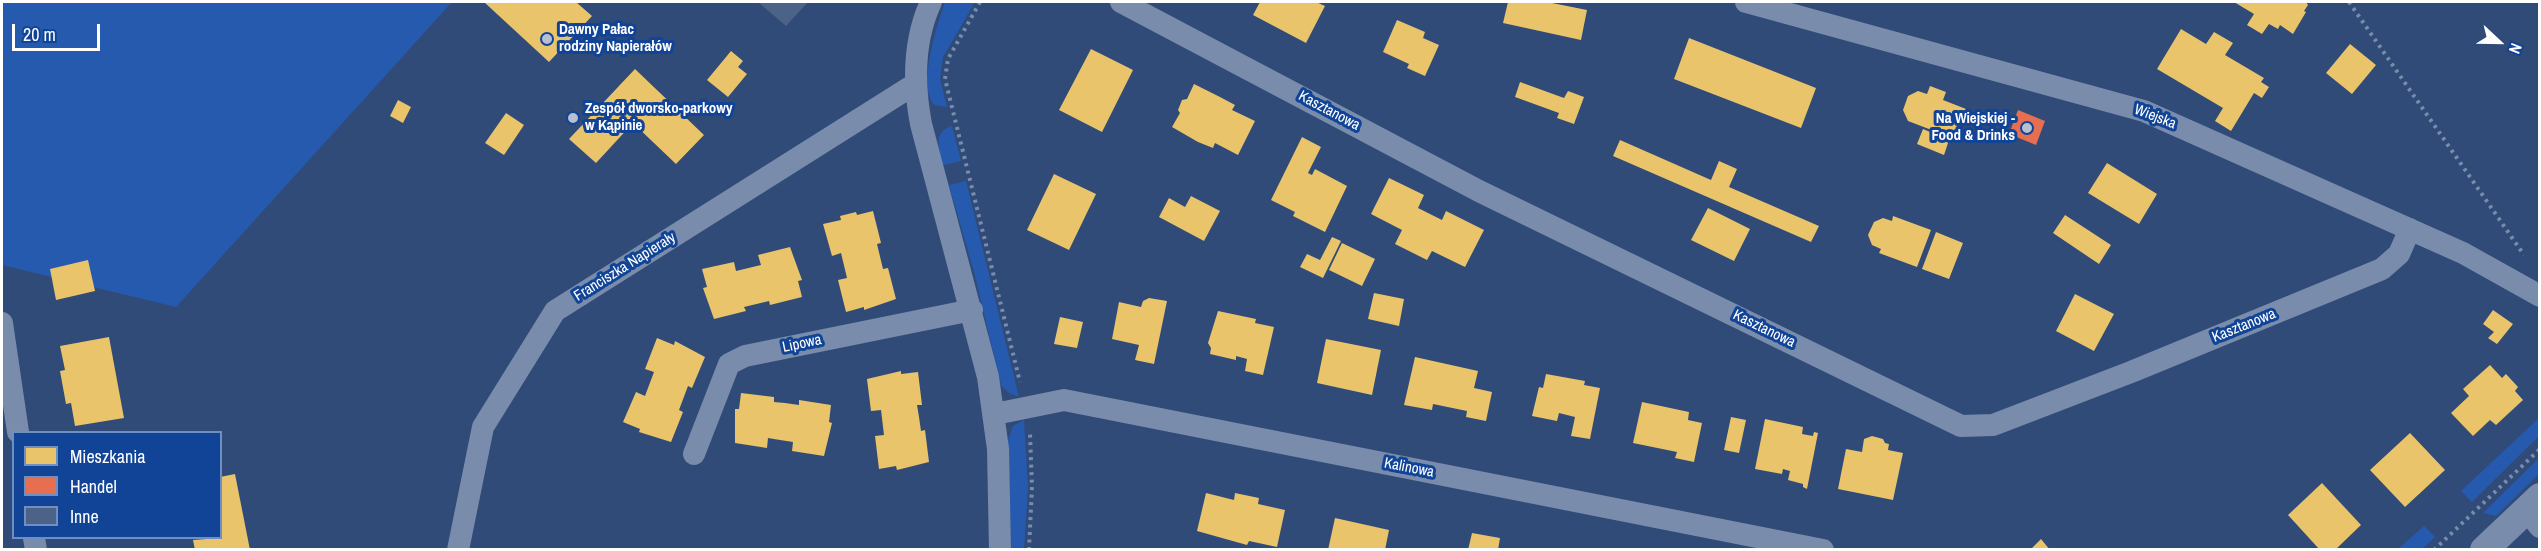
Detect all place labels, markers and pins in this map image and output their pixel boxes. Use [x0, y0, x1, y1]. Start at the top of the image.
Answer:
place label: Dawny Pałac rodziny Napierałów [559, 21, 672, 56]
marker: Dawny Pałac rodziny Napierałów [540, 32, 554, 46]
place label: Zespół dworsko-parkowy w Kąpinie [585, 100, 733, 135]
place label: Na Wiejskiej - Food & Drinks [1932, 110, 2015, 145]
marker: Zespół dworsko-parkowy w Kąpinie [566, 111, 580, 125]
marker: Na Wiejskiej - Food & Drinks [2020, 121, 2034, 135]

